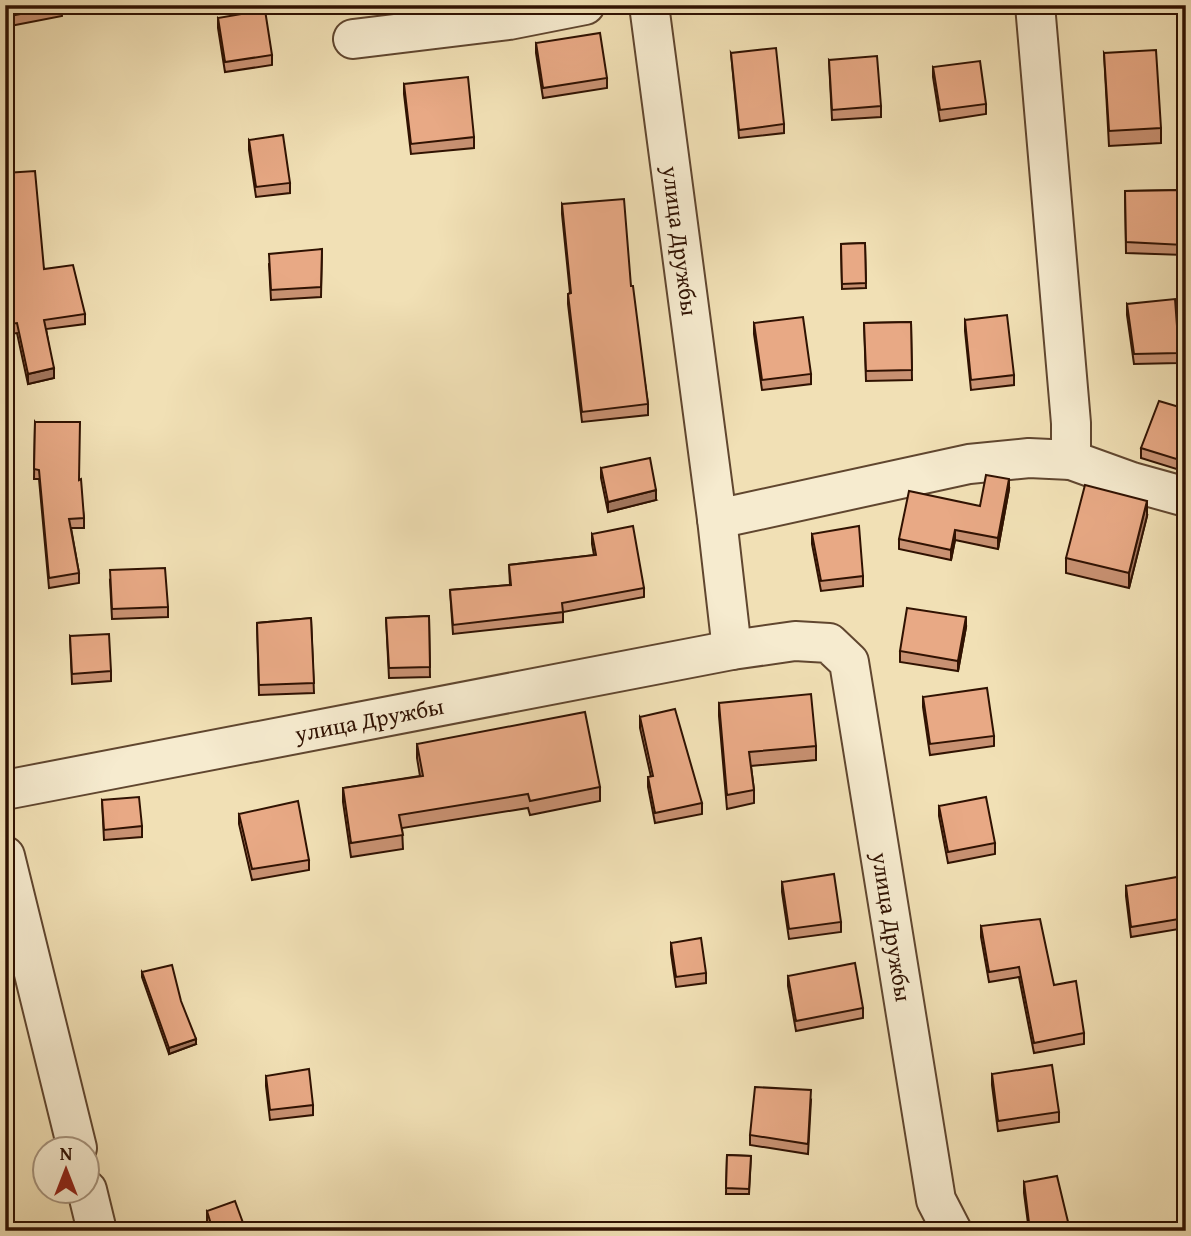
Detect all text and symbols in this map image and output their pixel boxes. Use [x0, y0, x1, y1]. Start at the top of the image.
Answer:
street label: улица Дружбы [654, 163, 707, 318]
street label: улица Дружбы [291, 689, 446, 750]
street label: улица Дружбы [864, 849, 921, 1004]
north arrow [32, 1134, 102, 1204]
text: N [60, 1139, 73, 1167]

